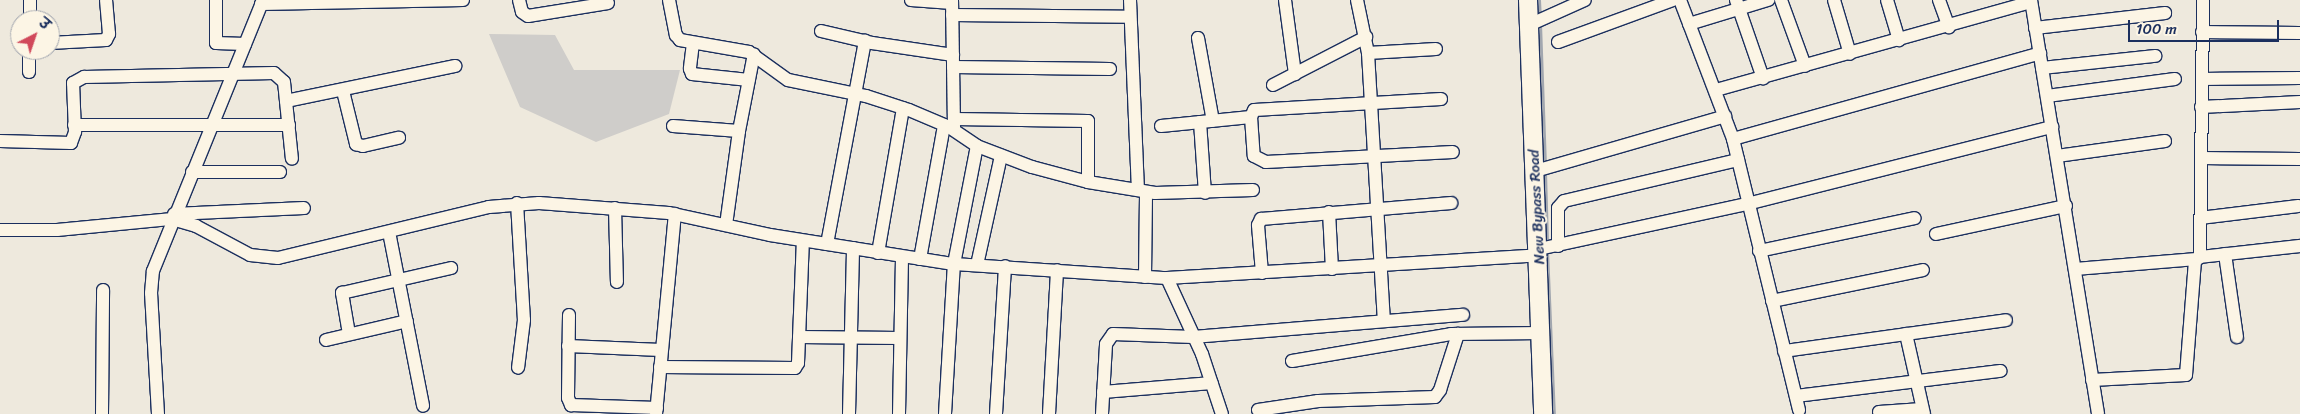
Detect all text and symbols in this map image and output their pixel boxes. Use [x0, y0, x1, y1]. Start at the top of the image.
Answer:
north arrow [10, 10, 60, 60]
scale bar [2130, 10, 2281, 42]
text: उ [33, 12, 56, 37]
text: 100 m [2136, 16, 2177, 42]
street label: New Bypass Road [1525, 150, 1549, 264]

